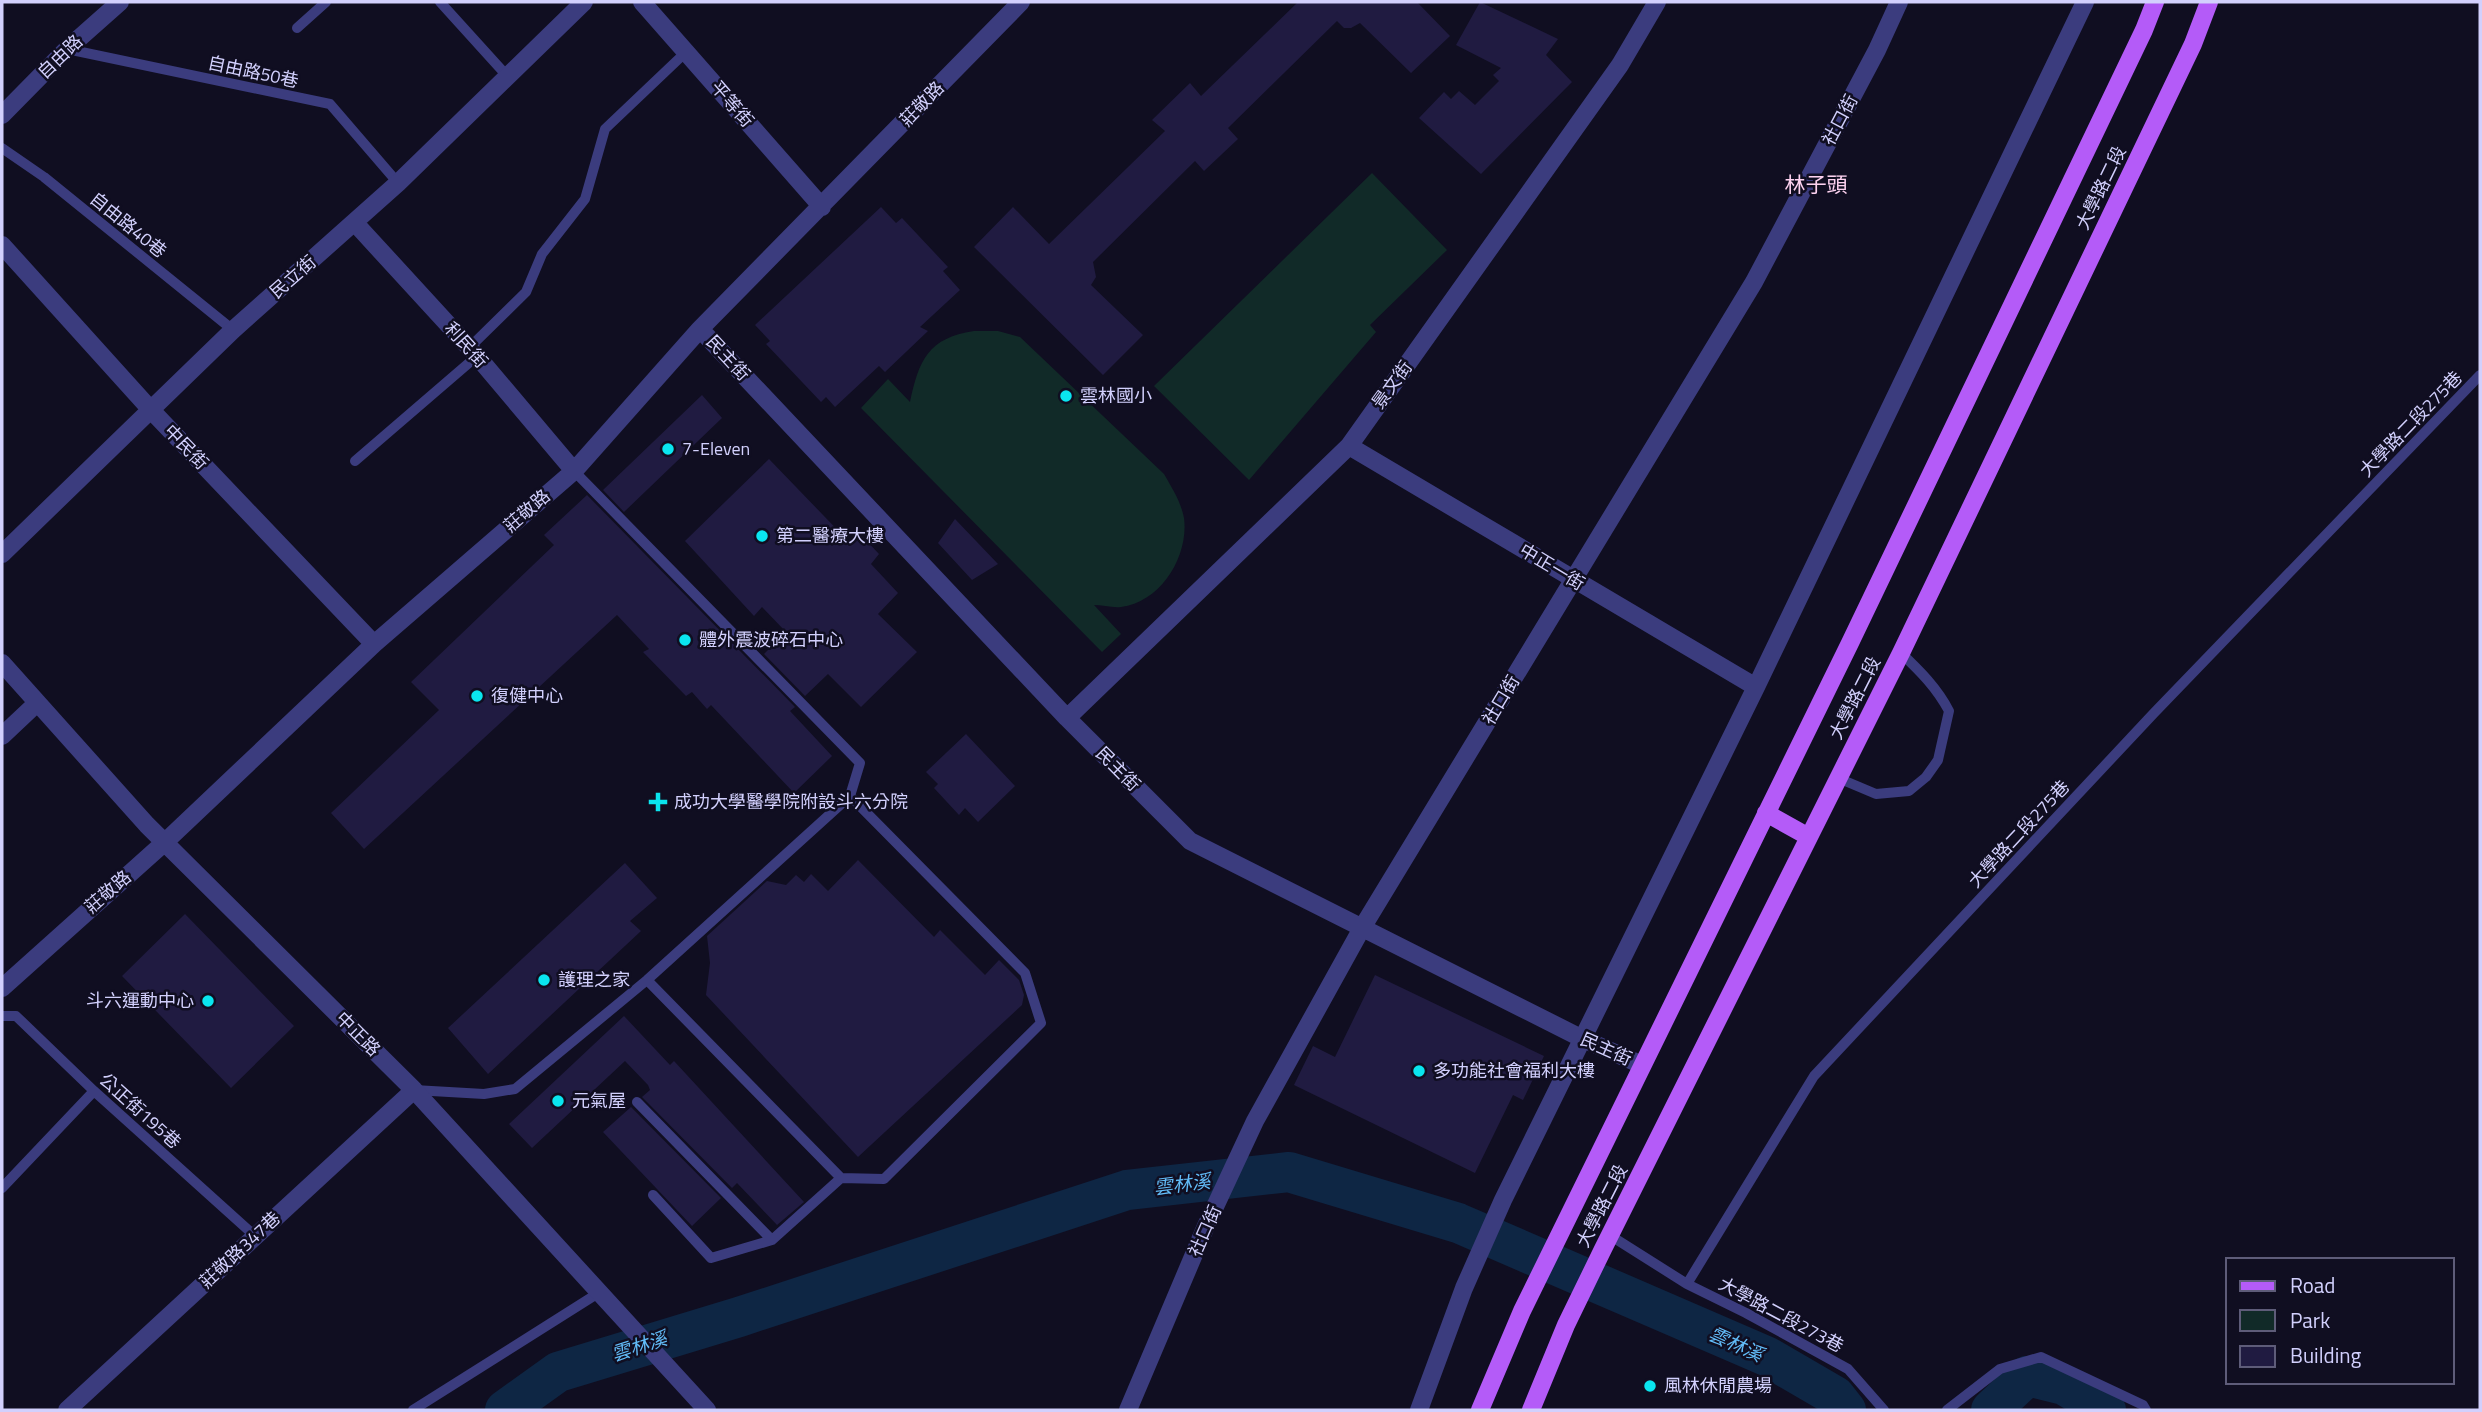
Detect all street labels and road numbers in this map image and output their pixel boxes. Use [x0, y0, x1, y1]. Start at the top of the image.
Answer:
street label: 自由路 [31, 28, 88, 85]
street label: 自由路50巷 [205, 49, 301, 94]
street label: 平等街 [704, 74, 760, 133]
street label: 莊敬路 [893, 75, 950, 132]
street label: 社口街 [1815, 90, 1864, 150]
street label: 大學路二段 [2069, 141, 2132, 234]
street label: 自由路40巷 [84, 185, 173, 264]
street label: 民立街 [263, 249, 322, 305]
street label: 利民街 [438, 316, 494, 374]
street label: 民主街 [700, 329, 757, 387]
street label: 景文街 [1365, 355, 1418, 414]
street label: 大學路二段275巷 [2353, 365, 2468, 483]
street label: 中民街 [158, 418, 215, 475]
street label: 莊敬路 [497, 483, 556, 539]
street label: 中正一街 [1514, 536, 1590, 597]
street label: 大學路二段 [1822, 652, 1887, 744]
street label: 社口街 [1475, 670, 1526, 730]
street label: 民主街 [1090, 740, 1147, 797]
street label: 大學路二段275巷 [1962, 774, 2076, 893]
street label: 莊敬路 [78, 864, 137, 920]
street label: 中正路 [330, 1005, 387, 1062]
street label: 民主街 [1576, 1025, 1636, 1072]
street label: 公正街195巷 [93, 1066, 187, 1155]
street label: 大學路二段 [1569, 1160, 1634, 1252]
street label: 社口街 [1181, 1201, 1228, 1261]
street label: 莊敬路347巷 [193, 1205, 286, 1294]
street label: 大學路二段273巷 [1714, 1270, 1849, 1359]

